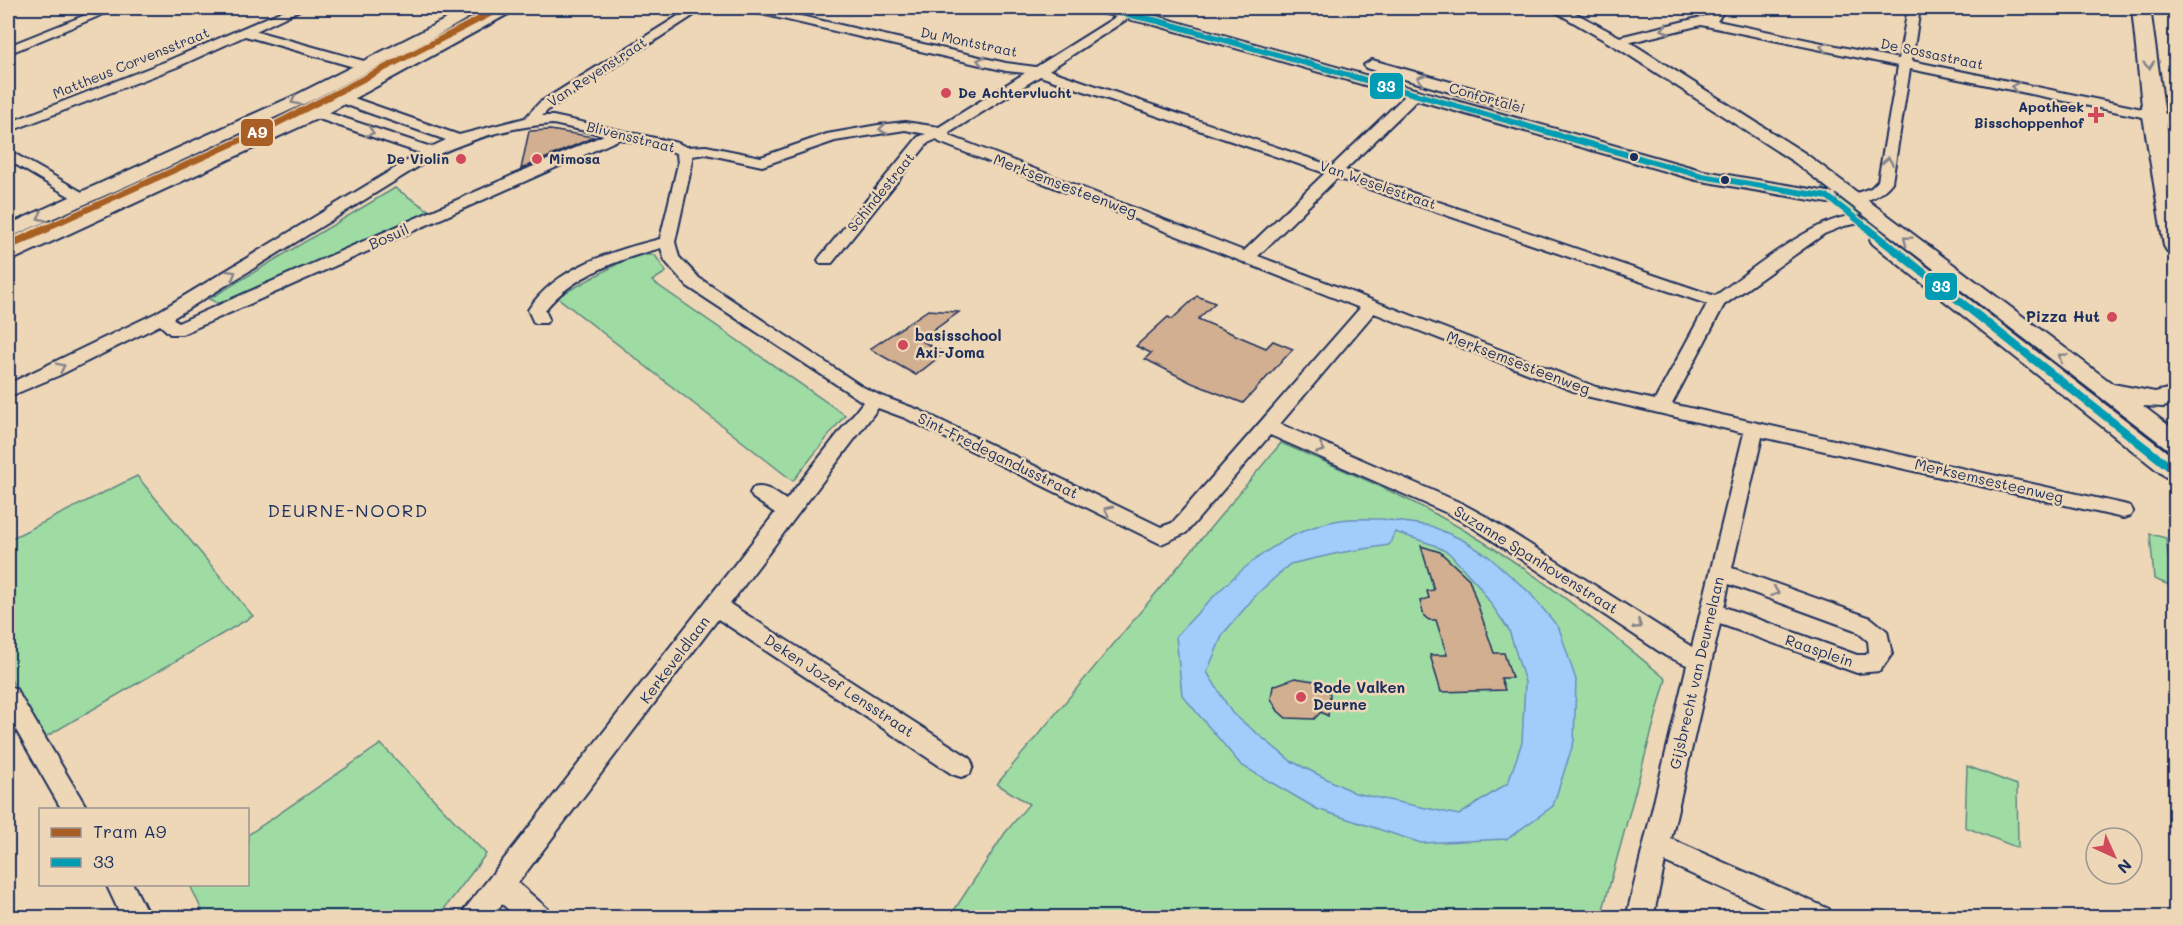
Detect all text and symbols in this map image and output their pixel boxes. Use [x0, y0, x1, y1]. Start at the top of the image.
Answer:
street label: Mattheus Corvensstraat [50, 22, 212, 103]
street label: Du Montstraat [919, 22, 1019, 61]
one-way arrow [1660, 22, 1670, 34]
street label: Van Reyenstraat [543, 32, 650, 111]
street label: De Sossastraat [1879, 33, 1985, 74]
one-way arrow [1819, 41, 1829, 54]
one-way arrow [977, 56, 987, 69]
one-way arrow [2142, 61, 2155, 70]
line badge: 33 [1369, 72, 1404, 100]
one-way arrow [1416, 74, 1427, 86]
text: 33 [1376, 75, 1396, 96]
street label: Confortalei [1447, 78, 1527, 117]
one-way arrow [2010, 81, 2020, 94]
place label: De Achtervlucht [958, 83, 1072, 102]
marker: De Achtervlucht [939, 86, 953, 100]
one-way arrow [291, 94, 302, 105]
place label: Apotheek Bisschoppenhof [1974, 97, 2085, 132]
marker: Apotheek Bisschoppenhof [2089, 108, 2103, 122]
street label: Blivensstraat [585, 116, 677, 157]
line badge: A9 [240, 118, 274, 147]
text: A9 [247, 121, 268, 142]
one-way arrow [878, 122, 888, 135]
one-way arrow [364, 125, 375, 137]
street label: Schindestraat [843, 148, 919, 235]
street label: Merksemsesteenweg [991, 148, 1140, 222]
place label: De Violin [387, 149, 449, 168]
place label: Mimosa [549, 149, 601, 168]
unlabelled marker [1628, 151, 1640, 163]
marker: De Violin [454, 152, 468, 166]
marker: Mimosa [530, 152, 544, 166]
street label: Van Weselestraat [1317, 156, 1439, 213]
one-way arrow [1881, 156, 1894, 166]
unlabelled marker [1719, 174, 1731, 186]
one-way arrow [37, 210, 48, 222]
street label: Bosuil [365, 218, 412, 254]
one-way arrow [1902, 236, 1913, 247]
one-way arrow [226, 269, 236, 281]
line badge: 33 [1924, 272, 1958, 301]
text: 33 [1931, 275, 1951, 296]
place label: Pizza Hut [2026, 306, 2100, 326]
marker: Pizza Hut [2105, 310, 2119, 324]
place label: basisschool Axi-Joma [915, 325, 1001, 362]
street label: Merksemsesteenweg [1444, 325, 1593, 399]
marker: basisschool Axi-Joma [896, 338, 910, 352]
one-way arrow [2058, 353, 2069, 364]
one-way arrow [55, 363, 66, 375]
street label: Sint-Fredegandusstraat [915, 407, 1082, 503]
one-way arrow [1315, 442, 1326, 454]
street label: Merksemsesteenweg [1913, 453, 2066, 507]
district label: DEURNE-NOORD [267, 498, 429, 522]
street label: Suzanne Spanhovenstraat [1451, 500, 1622, 618]
one-way arrow [1104, 506, 1115, 517]
street label: Gijsbrecht van Deurnelaan [1664, 574, 1728, 771]
one-way arrow [1769, 585, 1780, 598]
street label: Kerkeveldlaan [635, 612, 714, 707]
one-way arrow [1632, 617, 1642, 629]
street label: Deken Jozef Lensstraat [761, 629, 918, 741]
street label: Raasplein [1783, 629, 1856, 671]
place label: Rode Valken Deurne [1313, 677, 1405, 714]
marker: Rode Valken Deurne [1294, 690, 1308, 704]
legend [39, 808, 249, 886]
text: Tram A9 [93, 819, 167, 843]
north arrow [2084, 826, 2144, 886]
text: 33 [93, 849, 114, 873]
text: N [2113, 855, 2137, 879]

